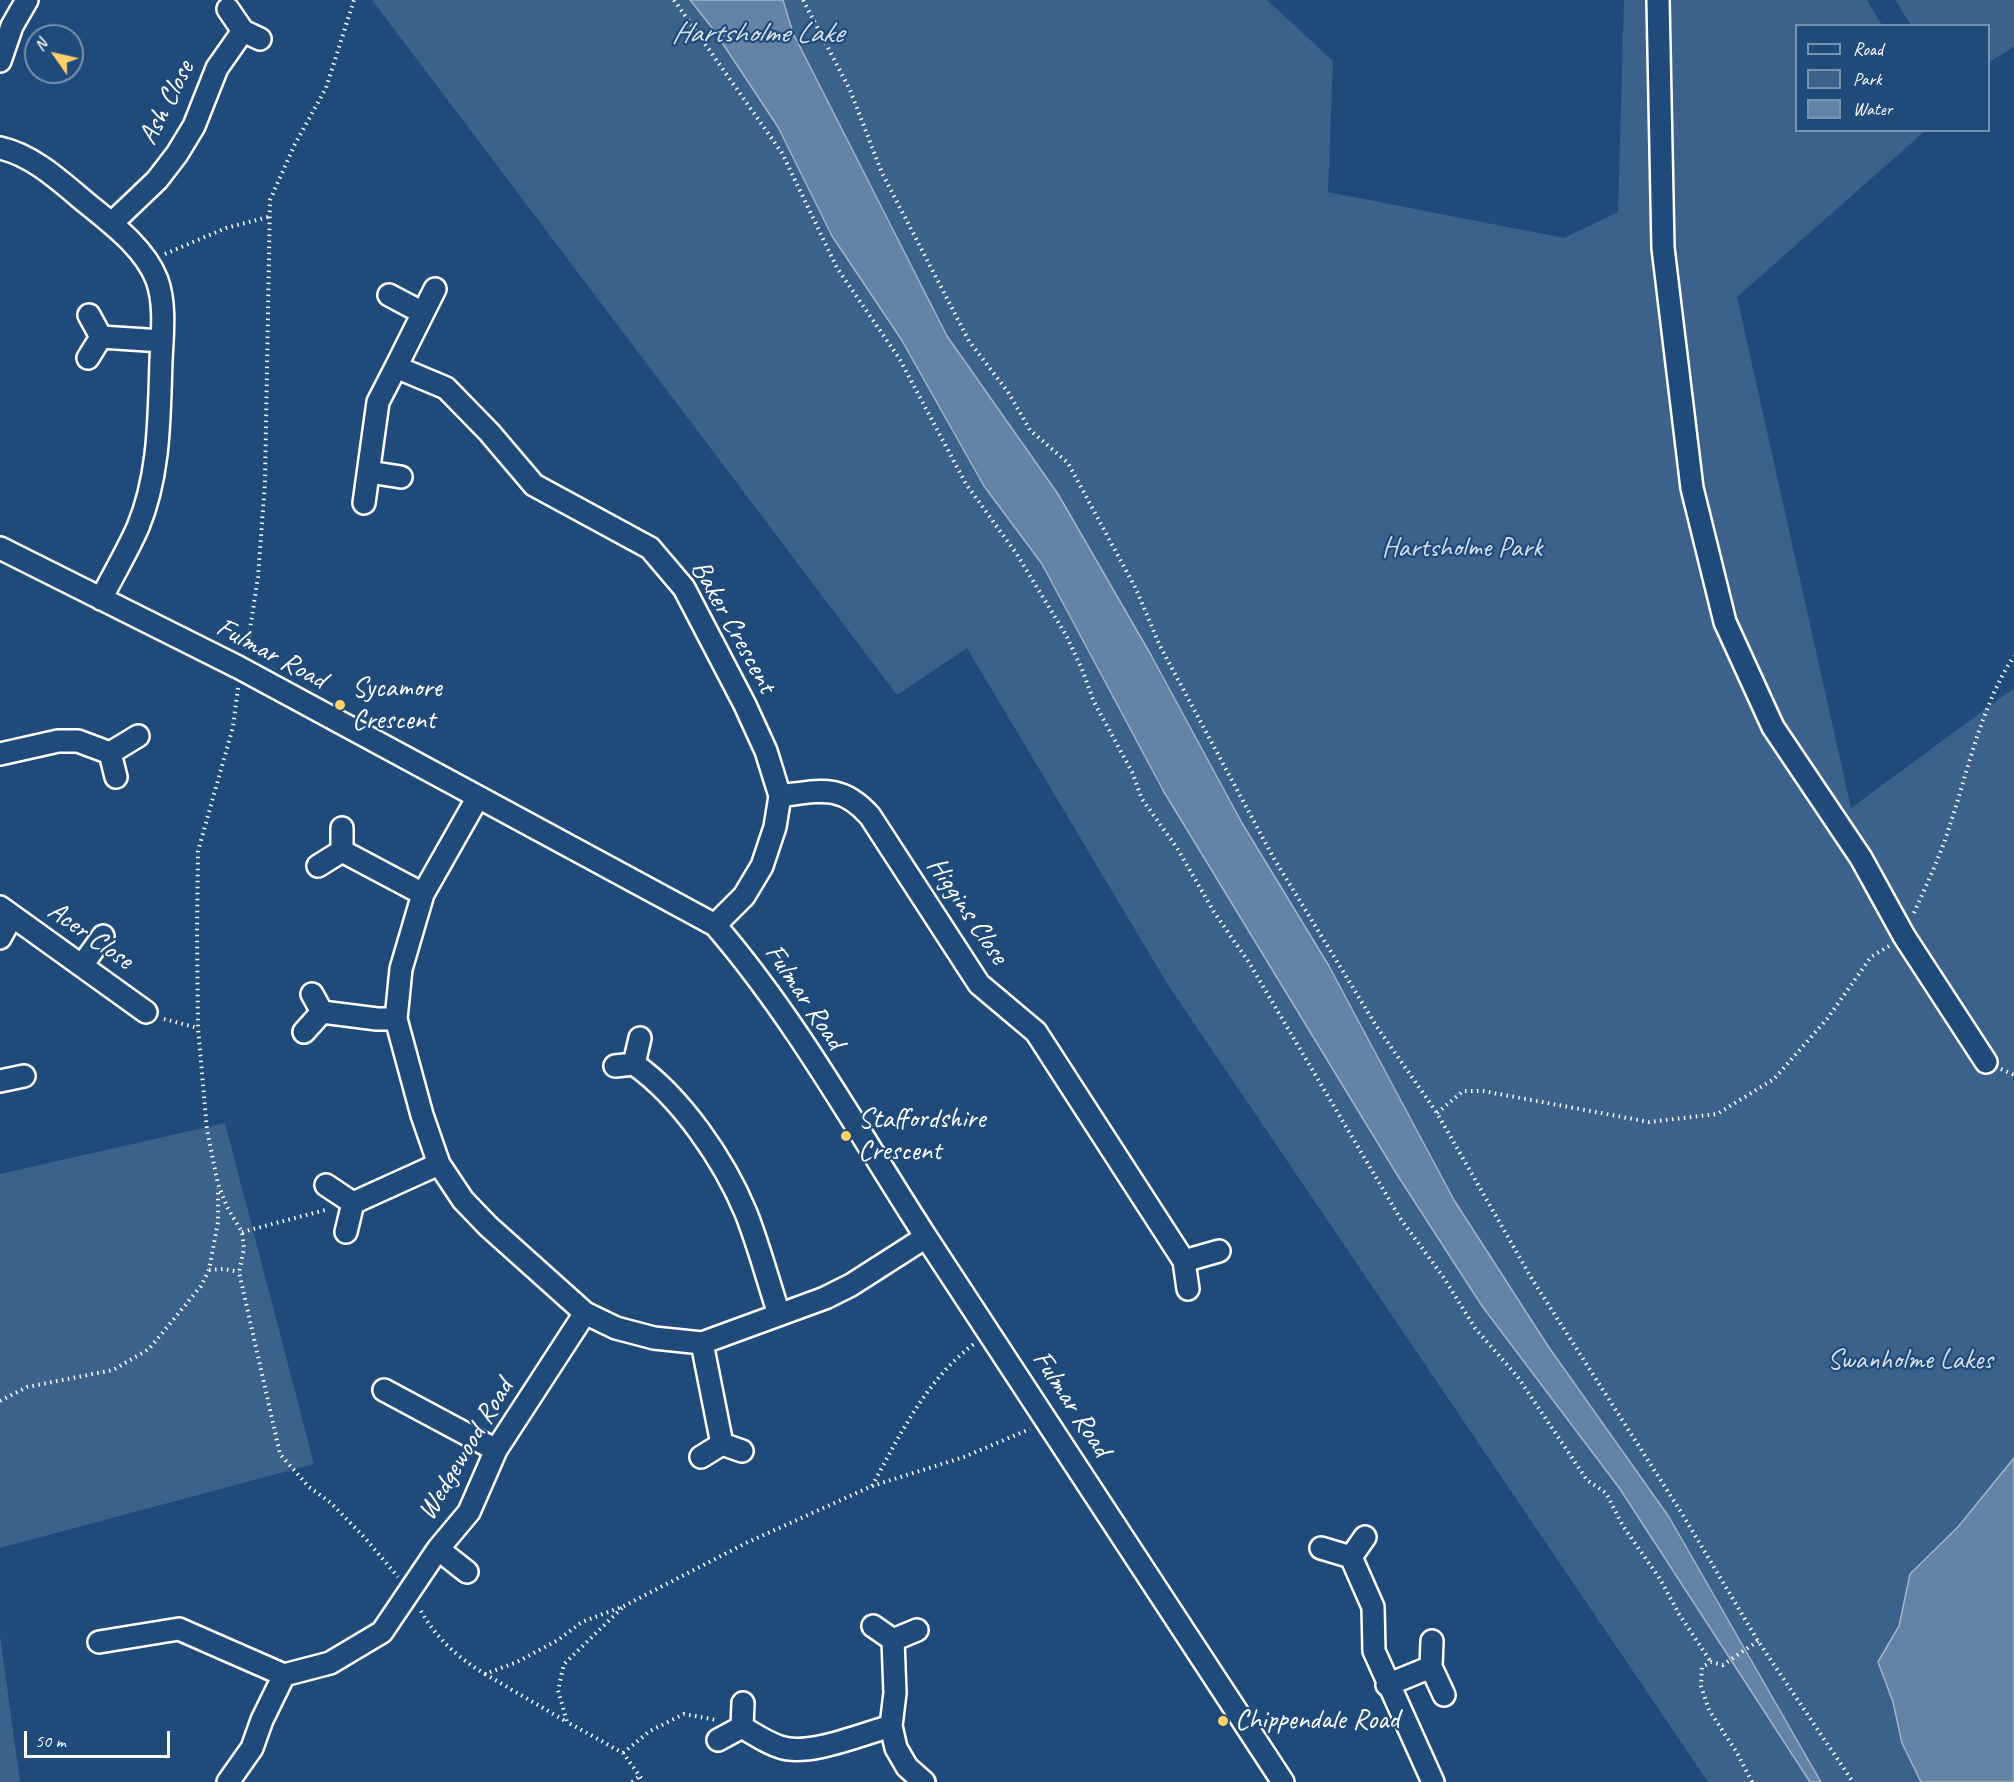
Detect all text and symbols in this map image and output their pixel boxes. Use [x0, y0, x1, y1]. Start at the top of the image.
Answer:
water label: Hartsholme Lake [672, 16, 842, 52]
north arrow [24, 24, 84, 84]
legend [1795, 24, 1990, 132]
text: N [30, 35, 52, 55]
text: Road [1853, 38, 1883, 60]
street label: Ash Close [132, 56, 202, 150]
text: Park [1853, 68, 1882, 90]
text: Water [1853, 98, 1892, 120]
park label: Hartsholme Park [1382, 532, 1542, 566]
street label: Baker Crescent [683, 555, 783, 699]
street label: Fulmar Road [210, 611, 332, 697]
place label: Sycamore Crescent [352, 672, 442, 738]
marker: Sycamore Crescent [333, 698, 347, 712]
street label: Higgins Close [919, 851, 1015, 971]
street label: Acer Close [41, 895, 139, 977]
street label: Fulmar Road [757, 938, 851, 1056]
place label: Staffordshire Crescent [858, 1103, 985, 1169]
marker: Staffordshire Crescent [839, 1129, 853, 1143]
park label: Swanholme Lakes [1827, 1344, 1993, 1378]
street label: Fulmar Road [1024, 1345, 1118, 1463]
street label: Wedgewood Road [411, 1373, 521, 1527]
place label: Chippendale Road [1235, 1704, 1399, 1738]
marker: Chippendale Road [1216, 1714, 1230, 1728]
scale bar [27, 1719, 172, 1757]
text: 50 m [35, 1730, 66, 1752]

